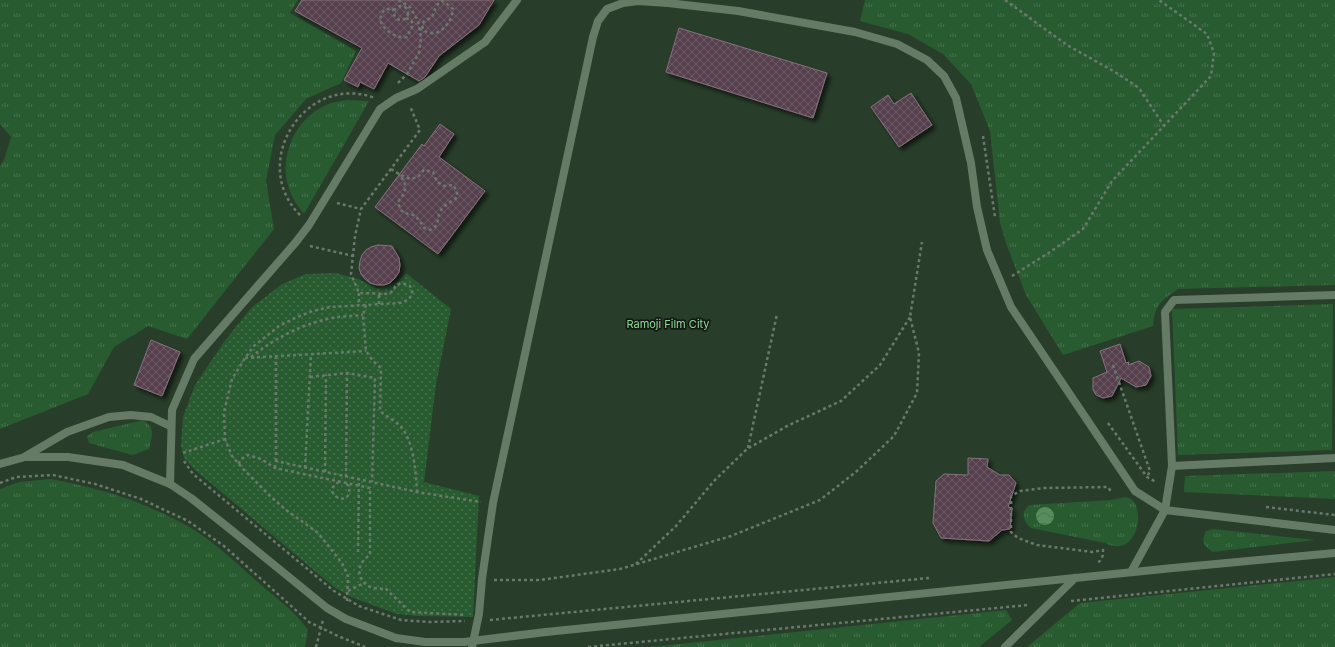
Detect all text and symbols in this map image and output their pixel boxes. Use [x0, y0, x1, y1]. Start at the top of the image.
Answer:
park label: Ramoji Film City [626, 317, 710, 331]

